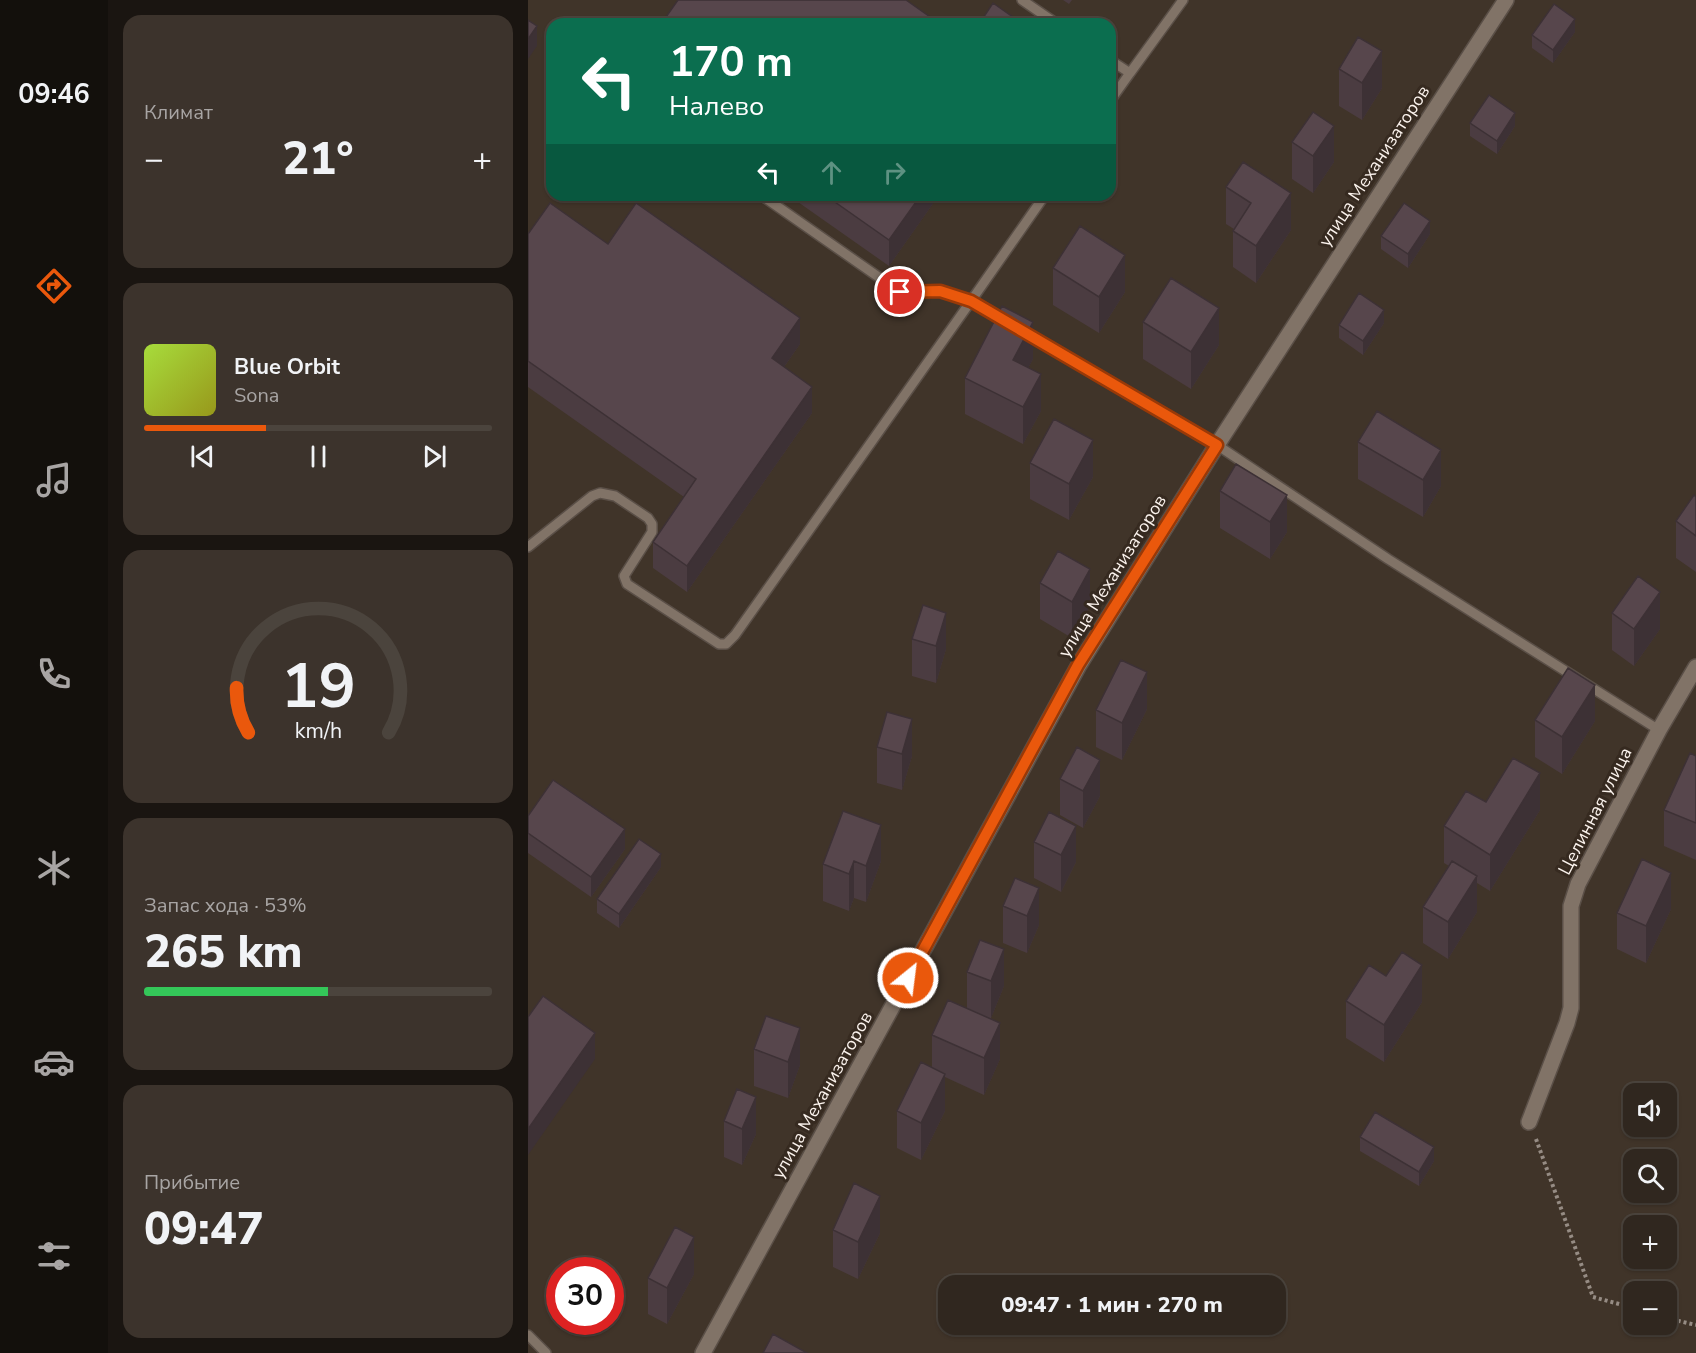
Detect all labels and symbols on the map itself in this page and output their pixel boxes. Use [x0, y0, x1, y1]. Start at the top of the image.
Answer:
street label: улица Механизаторов [1313, 81, 1435, 251]
pin [874, 266, 925, 317]
street label: улица Механизаторов [1052, 490, 1172, 662]
street label: Целинная улица [1552, 743, 1638, 879]
position arrow [876, 946, 940, 1010]
street label: улица Механизаторов [766, 1007, 878, 1183]
speed limit sign: 30 [546, 1257, 624, 1335]

